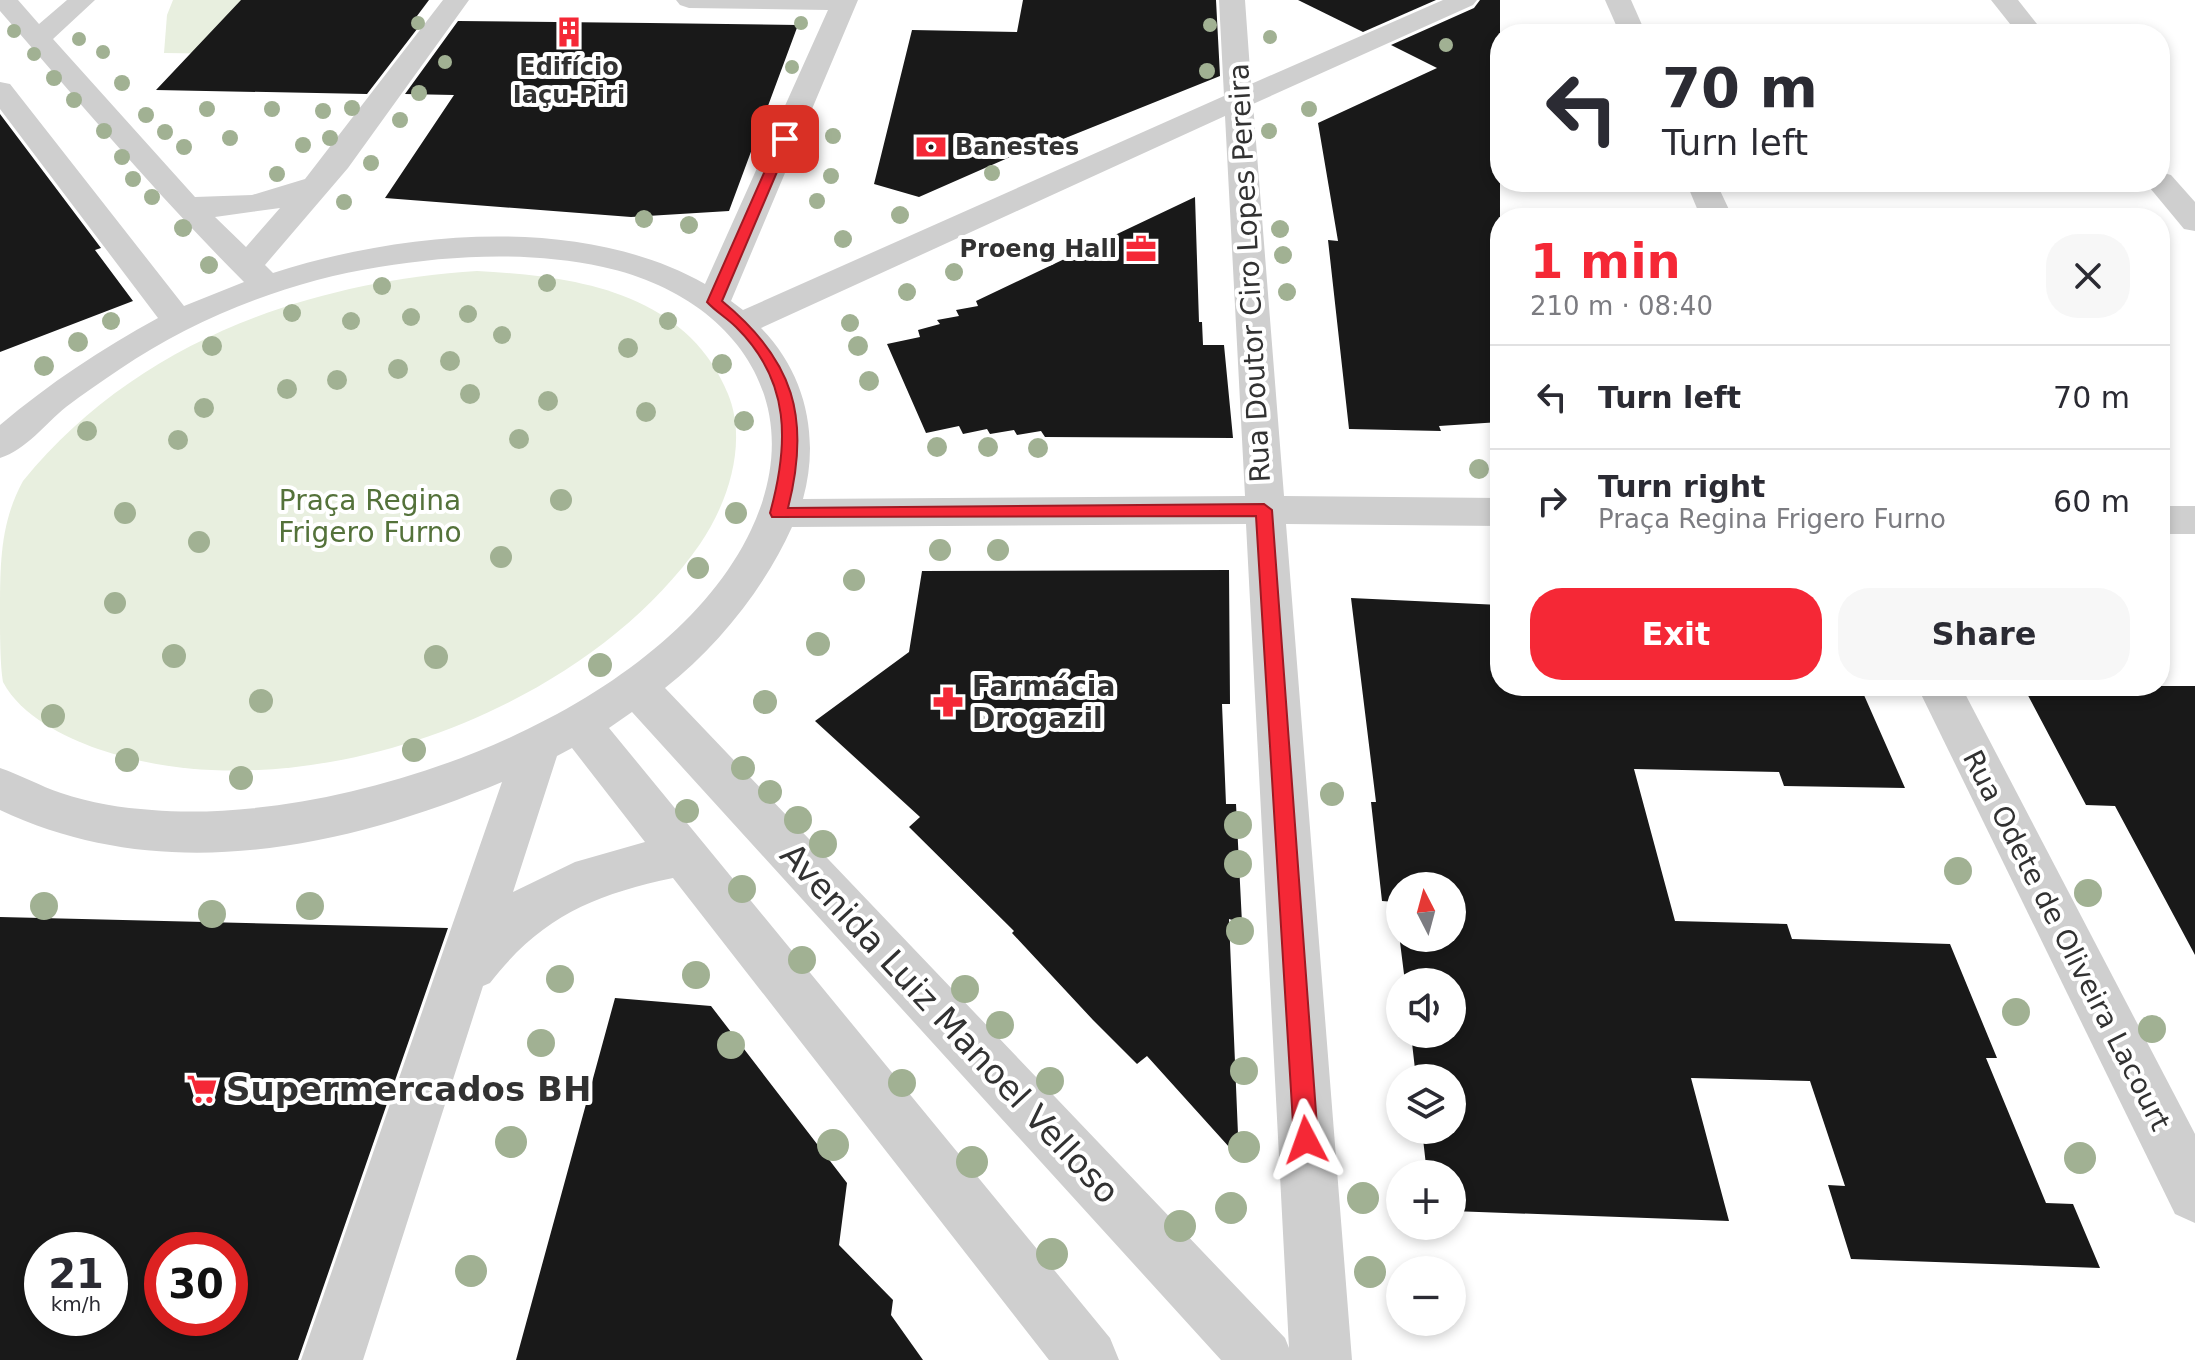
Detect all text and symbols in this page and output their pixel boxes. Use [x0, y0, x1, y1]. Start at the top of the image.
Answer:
building icon: Edifício Iaçu-Piri [552, 15, 586, 49]
place label: Edifício Iaçu-Piri [513, 53, 625, 109]
text: 70 m [1662, 55, 1818, 120]
icon: left [1530, 56, 1634, 160]
street label: Rua Doutor Ciro Lopes Pereira [1222, 63, 1277, 483]
pin [751, 105, 819, 173]
icon: arrive [763, 117, 807, 161]
text: Turn left [1662, 122, 1808, 163]
bank icon: Banestes [914, 130, 948, 164]
place label: Banestes [955, 133, 1079, 161]
office icon: Proeng Hall [1124, 232, 1158, 266]
text: 1 min [1530, 233, 1681, 289]
button: close [2046, 234, 2130, 318]
place label: Proeng Hall [959, 235, 1117, 263]
text: 210 m · 08:40 [1530, 291, 1713, 321]
icon: left [1530, 375, 1574, 419]
text: Turn left [1598, 380, 1741, 415]
text: 70 m [2053, 380, 2130, 415]
text: Turn right [1598, 469, 1765, 504]
icon: right [1530, 479, 1574, 523]
park label: Praça Regina Frigero Furno [278, 484, 462, 549]
text: 60 m [2053, 484, 2130, 519]
text: Praça Regina Frigero Furno [1598, 504, 1946, 534]
button: Exit [1530, 588, 1822, 680]
button: Share [1838, 588, 2130, 680]
place label: Farmácia Drogazil [972, 670, 1115, 735]
pharmacy icon: Farmácia Drogazil [931, 685, 965, 719]
street label: Rua Odete de Oliveira Lacourt [1956, 745, 2177, 1136]
street label: Avenida Luiz Manoel Velloso [772, 835, 1128, 1211]
north arrow [1386, 872, 1466, 952]
map controls [1386, 872, 1466, 1336]
button: sound [1386, 968, 1466, 1048]
button: layers [1386, 1064, 1466, 1144]
place label: Supermercados BH [226, 1069, 591, 1109]
supermarket icon: Supermercados BH [185, 1072, 219, 1106]
position arrow [1264, 1098, 1348, 1182]
button: + [1386, 1160, 1466, 1240]
speed limit sign: 30 [144, 1232, 248, 1336]
text: 21 [48, 1251, 104, 1297]
button: − [1386, 1256, 1466, 1336]
text: km/h [51, 1292, 101, 1316]

